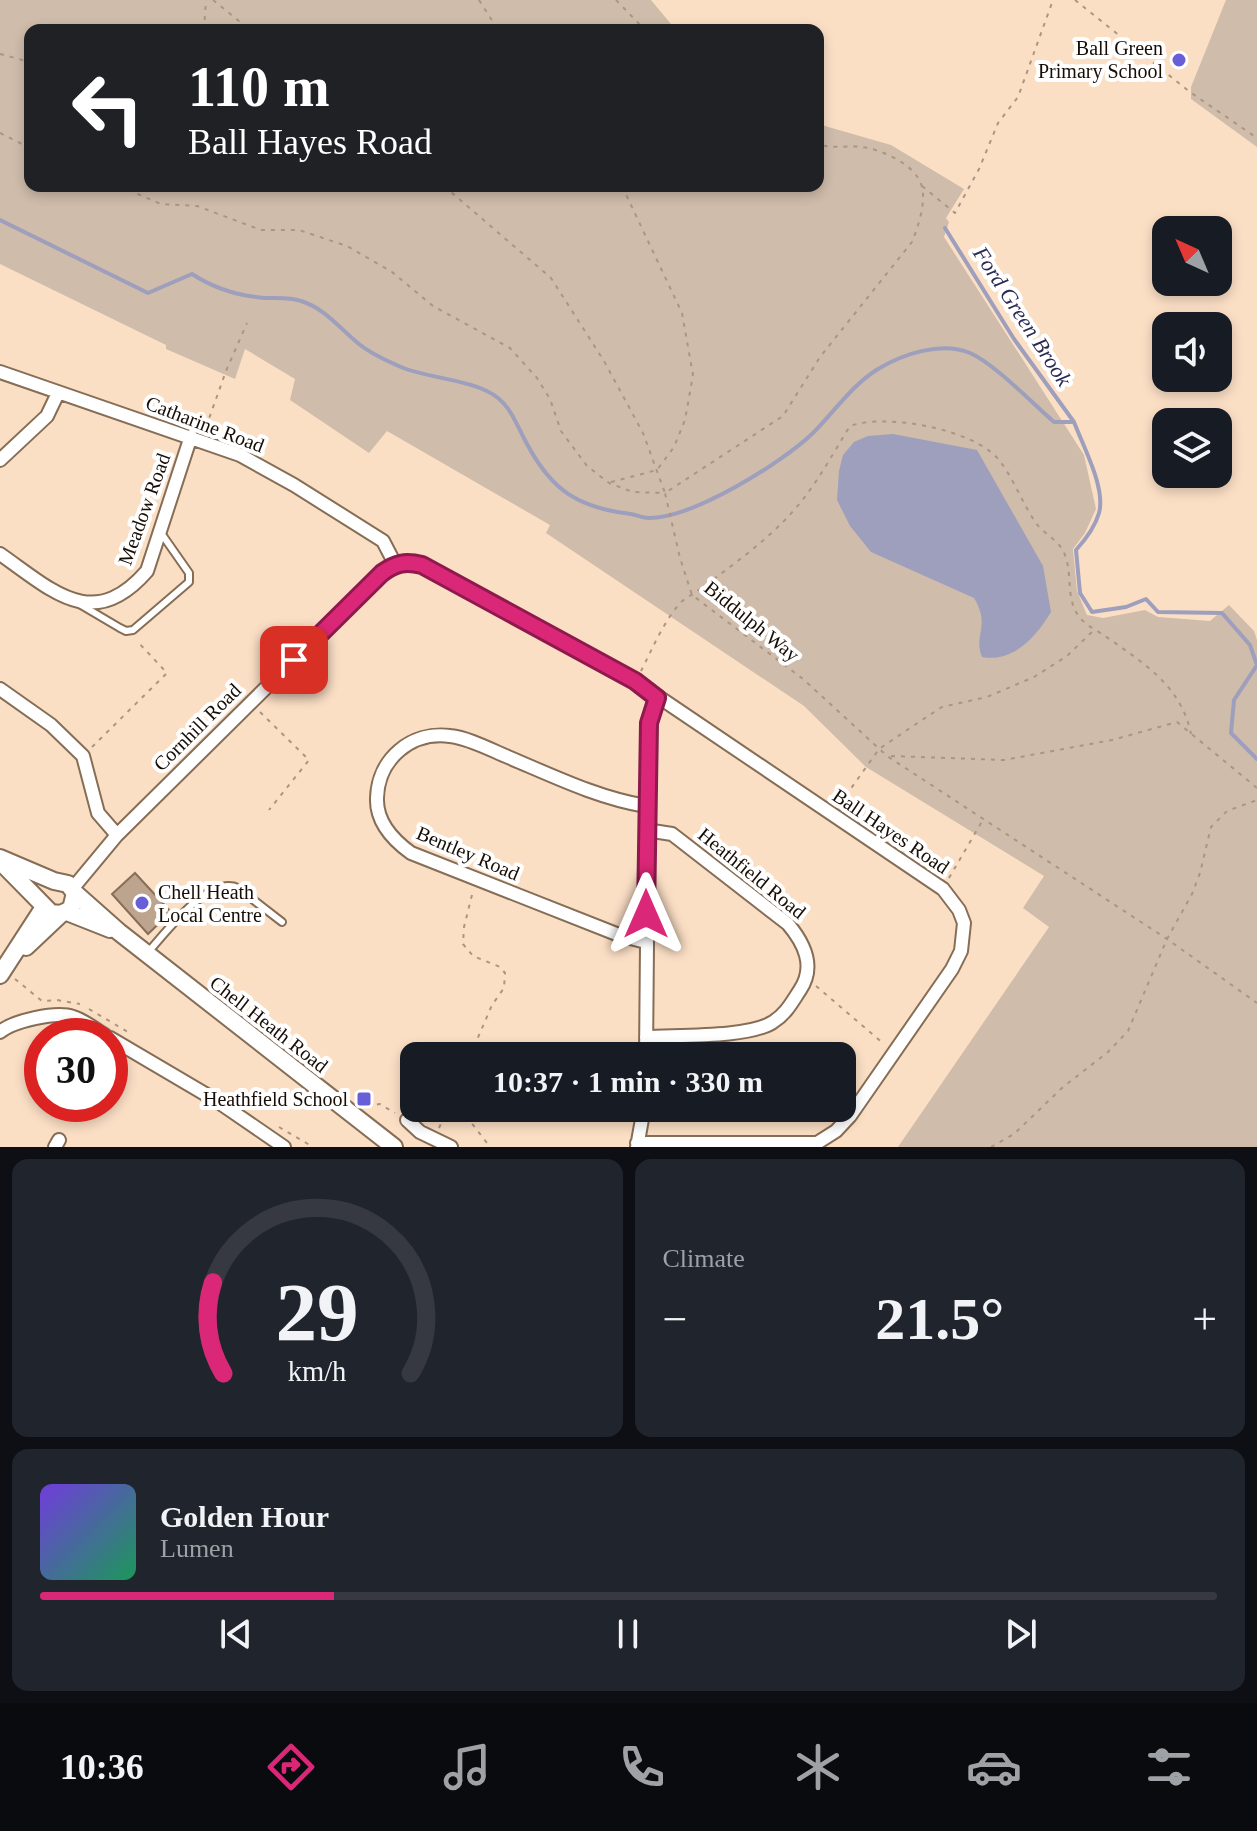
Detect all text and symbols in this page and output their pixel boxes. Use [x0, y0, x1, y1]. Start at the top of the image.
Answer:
place label: Ball Green Primary School [1038, 37, 1163, 83]
marker: Ball Green Primary School [1170, 51, 1188, 69]
icon: left [56, 56, 160, 160]
text: 110 m [188, 56, 330, 118]
text: Ball Hayes Road [188, 122, 432, 162]
north arrow [1152, 216, 1232, 296]
map controls [1152, 216, 1232, 488]
water label: Ford Green Brook [968, 241, 1078, 392]
button: sound [1152, 312, 1232, 392]
street label: Catharine Road [143, 391, 267, 457]
button: layers [1152, 408, 1232, 488]
street label: Meadow Road [114, 450, 174, 568]
street label: Biddulph Way [700, 576, 804, 667]
pin [260, 626, 328, 694]
icon: arrive [272, 638, 316, 682]
street label: Cornhill Road [149, 679, 245, 775]
street label: Ball Hayes Road [828, 784, 953, 879]
street label: Bentley Road [413, 821, 523, 885]
street label: Heathfield Road [694, 823, 810, 923]
position arrow [604, 872, 688, 956]
place label: Chell Heath Local Centre [158, 881, 262, 926]
marker: Chell Heath Local Centre [133, 894, 151, 912]
street label: Chell Heath Road [206, 971, 332, 1077]
speed limit sign: 30 [24, 1018, 128, 1122]
text: 10:37 · 1 min · 330 m [493, 1065, 763, 1098]
place label: Heathfield School [203, 1088, 348, 1110]
marker: Heathfield School [355, 1090, 373, 1108]
text: Climate [663, 1244, 745, 1273]
text: 29 [276, 1266, 359, 1358]
text: 21.5° [875, 1286, 1004, 1352]
text: − [663, 1295, 687, 1344]
text: + [1192, 1295, 1217, 1344]
text: km/h [288, 1356, 347, 1387]
text: Golden Hour [160, 1500, 329, 1533]
text: Lumen [160, 1534, 234, 1563]
icon: previous [214, 1612, 258, 1656]
icon: pause [606, 1612, 650, 1656]
icon: next [999, 1612, 1043, 1656]
icon: directions [263, 1739, 319, 1795]
icon: music [439, 1739, 495, 1795]
icon: phone [614, 1739, 670, 1795]
icon: climate [790, 1739, 846, 1795]
icon: car [966, 1739, 1022, 1795]
icon: filters [1141, 1739, 1197, 1795]
text: 10:36 [60, 1747, 144, 1787]

